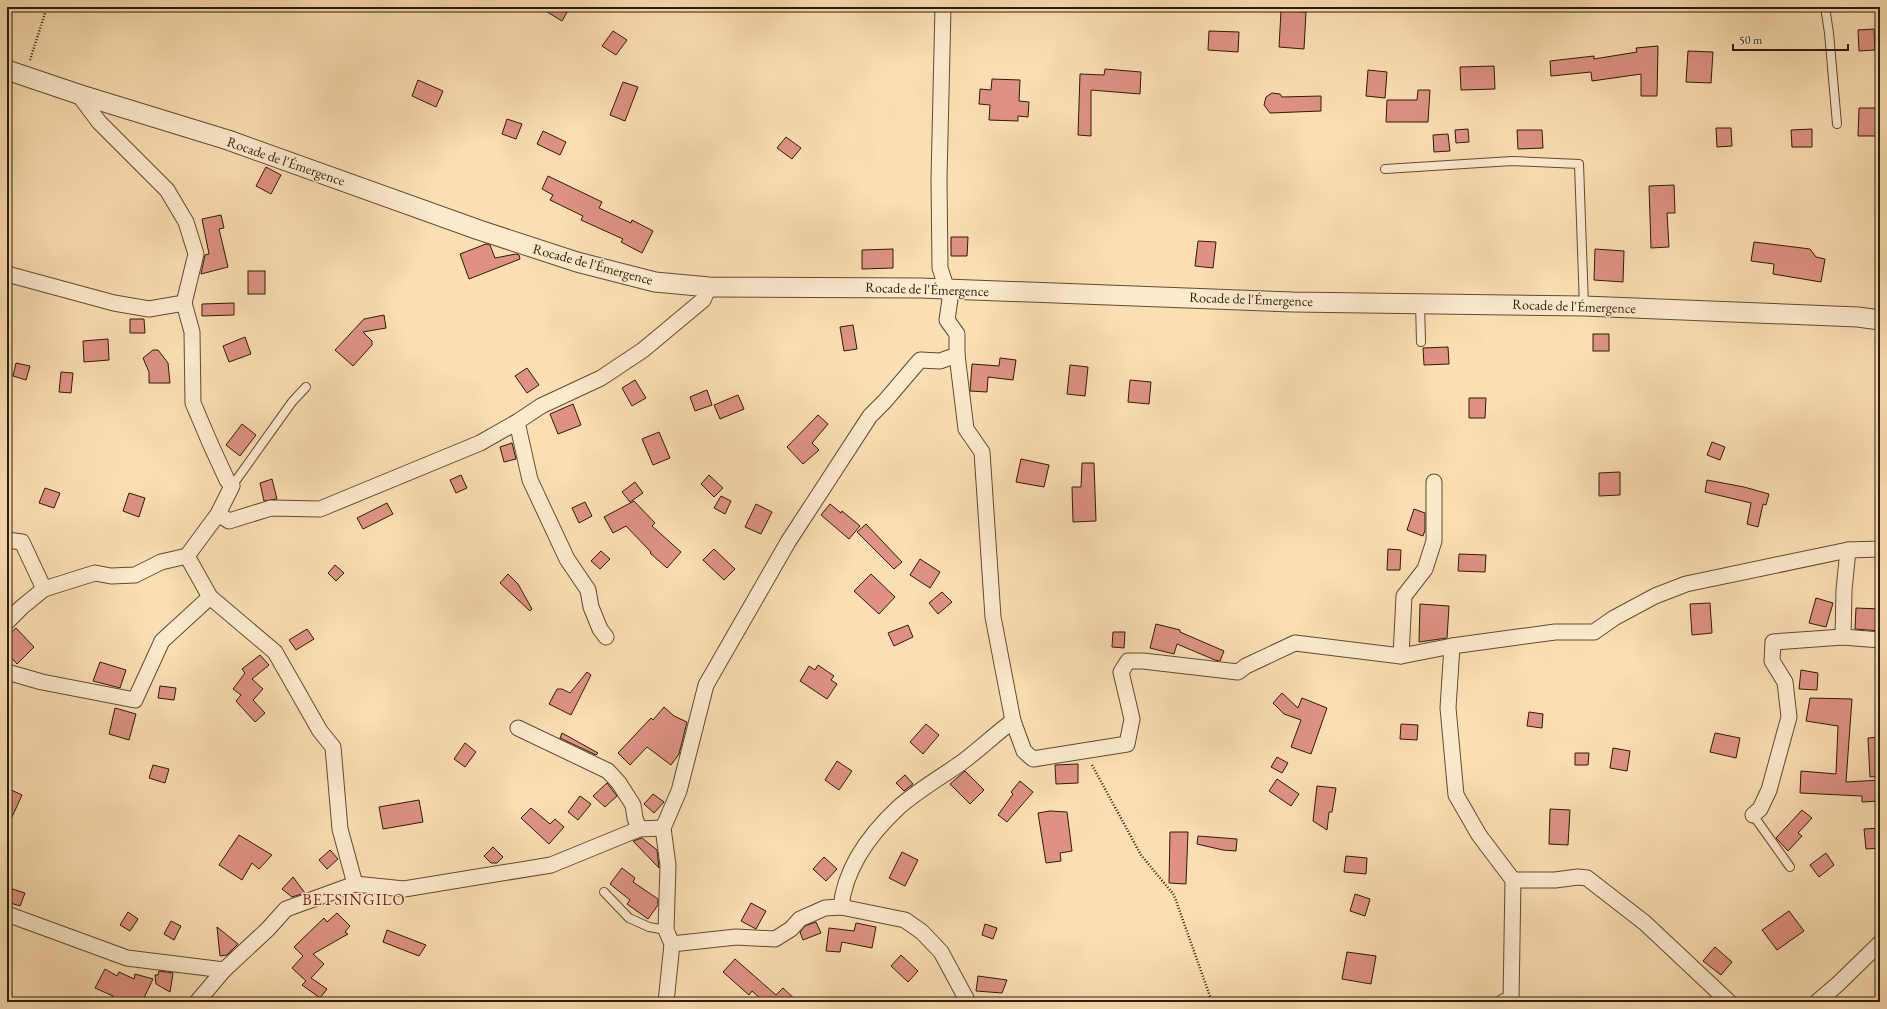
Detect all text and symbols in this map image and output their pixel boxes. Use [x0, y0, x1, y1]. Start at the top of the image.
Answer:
scale bar [1733, 26, 1848, 52]
text: 50 m [1739, 32, 1763, 48]
street label: Rocade de l'Émergence [225, 132, 348, 190]
street label: Rocade de l'Émergence [531, 239, 656, 289]
street label: Rocade de l'Émergence [865, 278, 990, 300]
street label: Rocade de l'Émergence [1189, 288, 1314, 310]
street label: Rocade de l'Émergence [1512, 295, 1637, 317]
district label: BETSINGILO [302, 889, 406, 910]

